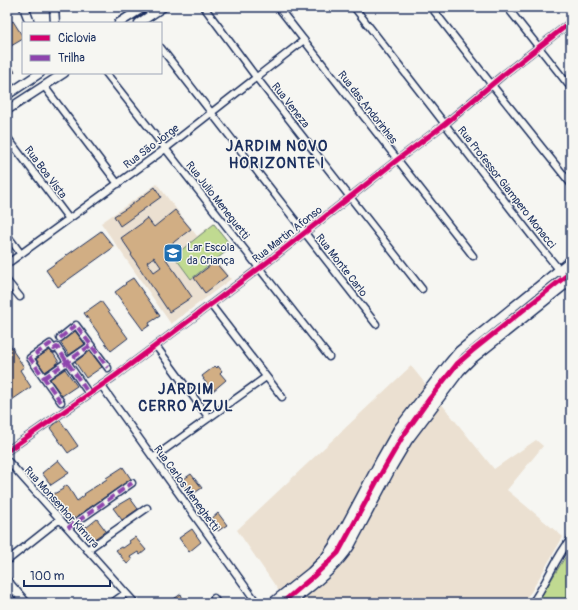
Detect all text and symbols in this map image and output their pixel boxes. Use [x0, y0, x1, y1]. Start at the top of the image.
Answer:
legend [22, 22, 162, 74]
text: Ciclovia [58, 31, 96, 46]
text: Trilha [58, 51, 85, 66]
street label: Rua das Andorinhas [335, 68, 400, 146]
street label: Rua Veneza [269, 80, 312, 130]
street label: Rua São Jorge [121, 121, 182, 171]
street label: Rua Professor Giampero Monacci [455, 124, 558, 251]
district label: JARDIM NOVO HORIZONTE I [226, 137, 328, 173]
street label: Rua Boa Vista [22, 144, 69, 201]
street label: Rua Julio Meneguetti [183, 159, 252, 242]
street label: Rua Martin Afonso [250, 203, 325, 266]
street label: Rua Monte Carlo [313, 231, 370, 299]
place label: Lar Escola da Criança [187, 241, 235, 267]
school or university icon: Lar Escola da Criança [162, 242, 184, 264]
district label: JARDIM CERRO AZUL [138, 380, 234, 416]
street label: Rua Carlos Meneghetti [151, 443, 222, 534]
street label: Rua Monsenhor Kimura [21, 464, 102, 551]
scale bar [24, 562, 110, 588]
text: 100 m [30, 569, 65, 584]

